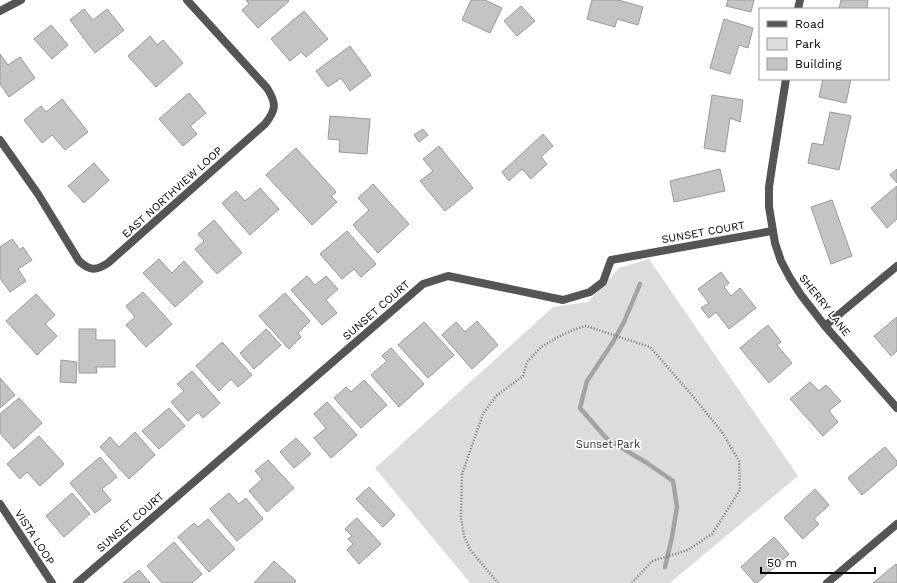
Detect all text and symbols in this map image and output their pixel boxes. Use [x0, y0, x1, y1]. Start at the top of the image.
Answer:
legend [759, 8, 889, 80]
text: Road [795, 17, 824, 31]
text: Park [795, 37, 821, 51]
text: Building [795, 57, 842, 71]
street label: EAST NORTHVIEW LOOP [120, 144, 225, 241]
street label: SUNSET COURT [660, 219, 746, 246]
street label: SHERRY LANE [796, 272, 853, 339]
street label: SUNSET COURT [340, 278, 413, 343]
park label: Sunset Park [576, 438, 640, 451]
street label: SUNSET COURT [94, 490, 167, 555]
street label: VISTA LOOP [12, 507, 57, 567]
scale bar [761, 549, 875, 575]
text: 50 m [767, 556, 797, 570]

